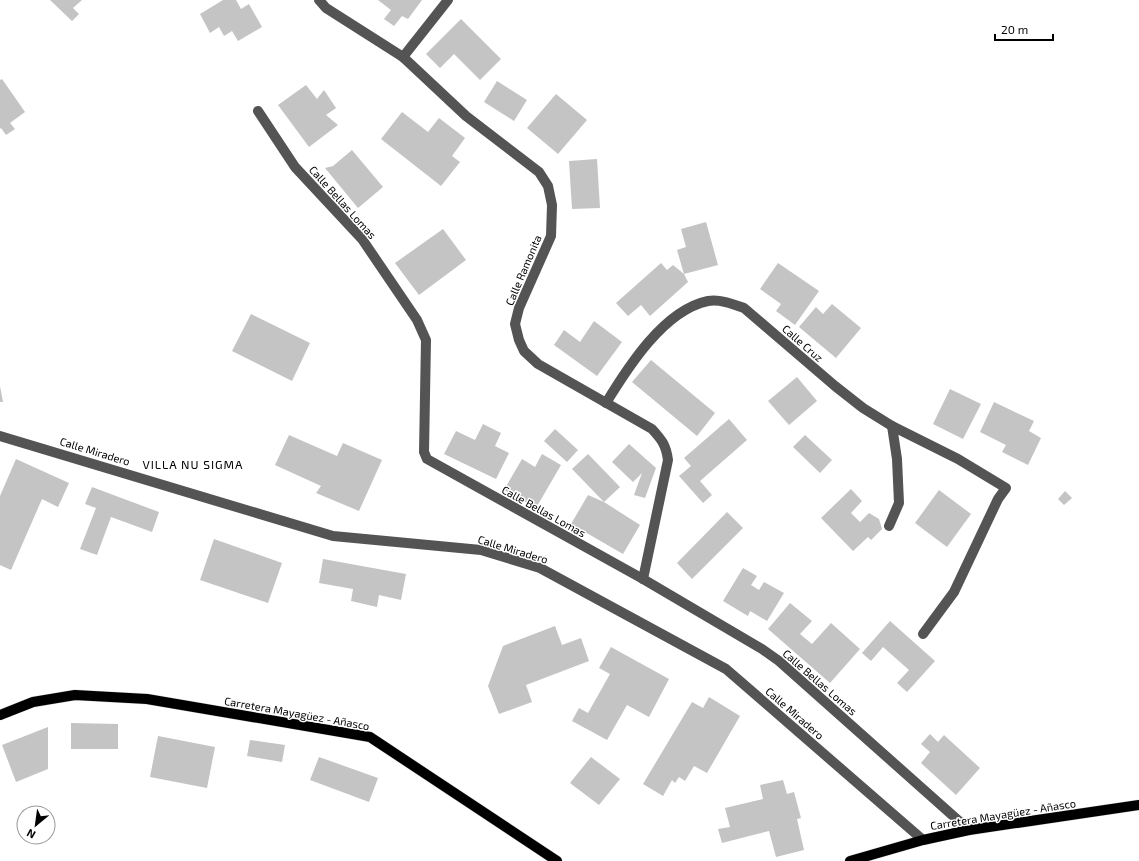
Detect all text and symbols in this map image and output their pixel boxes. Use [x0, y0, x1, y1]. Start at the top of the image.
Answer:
scale bar [995, 16, 1053, 42]
text: 20 m [1001, 22, 1028, 36]
street label: Calle Bellas Lomas [307, 163, 379, 241]
street label: Calle Ramonita [502, 233, 544, 307]
street label: Calle Cruz [780, 322, 826, 364]
street label: Calle Miradero [58, 434, 132, 468]
district label: VILLA NU SIGMA [142, 457, 244, 471]
street label: Calle Bellas Lomas [500, 483, 588, 540]
street label: Calle Miradero [476, 532, 550, 566]
street label: Calle Bellas Lomas [780, 646, 860, 718]
street label: Calle Miradero [763, 684, 827, 742]
street label: Carretera Mayagüez - Añasco [223, 694, 371, 732]
street label: Carretera Mayagüez - Añasco [929, 796, 1077, 832]
north arrow [16, 805, 56, 845]
text: N [24, 827, 38, 842]

